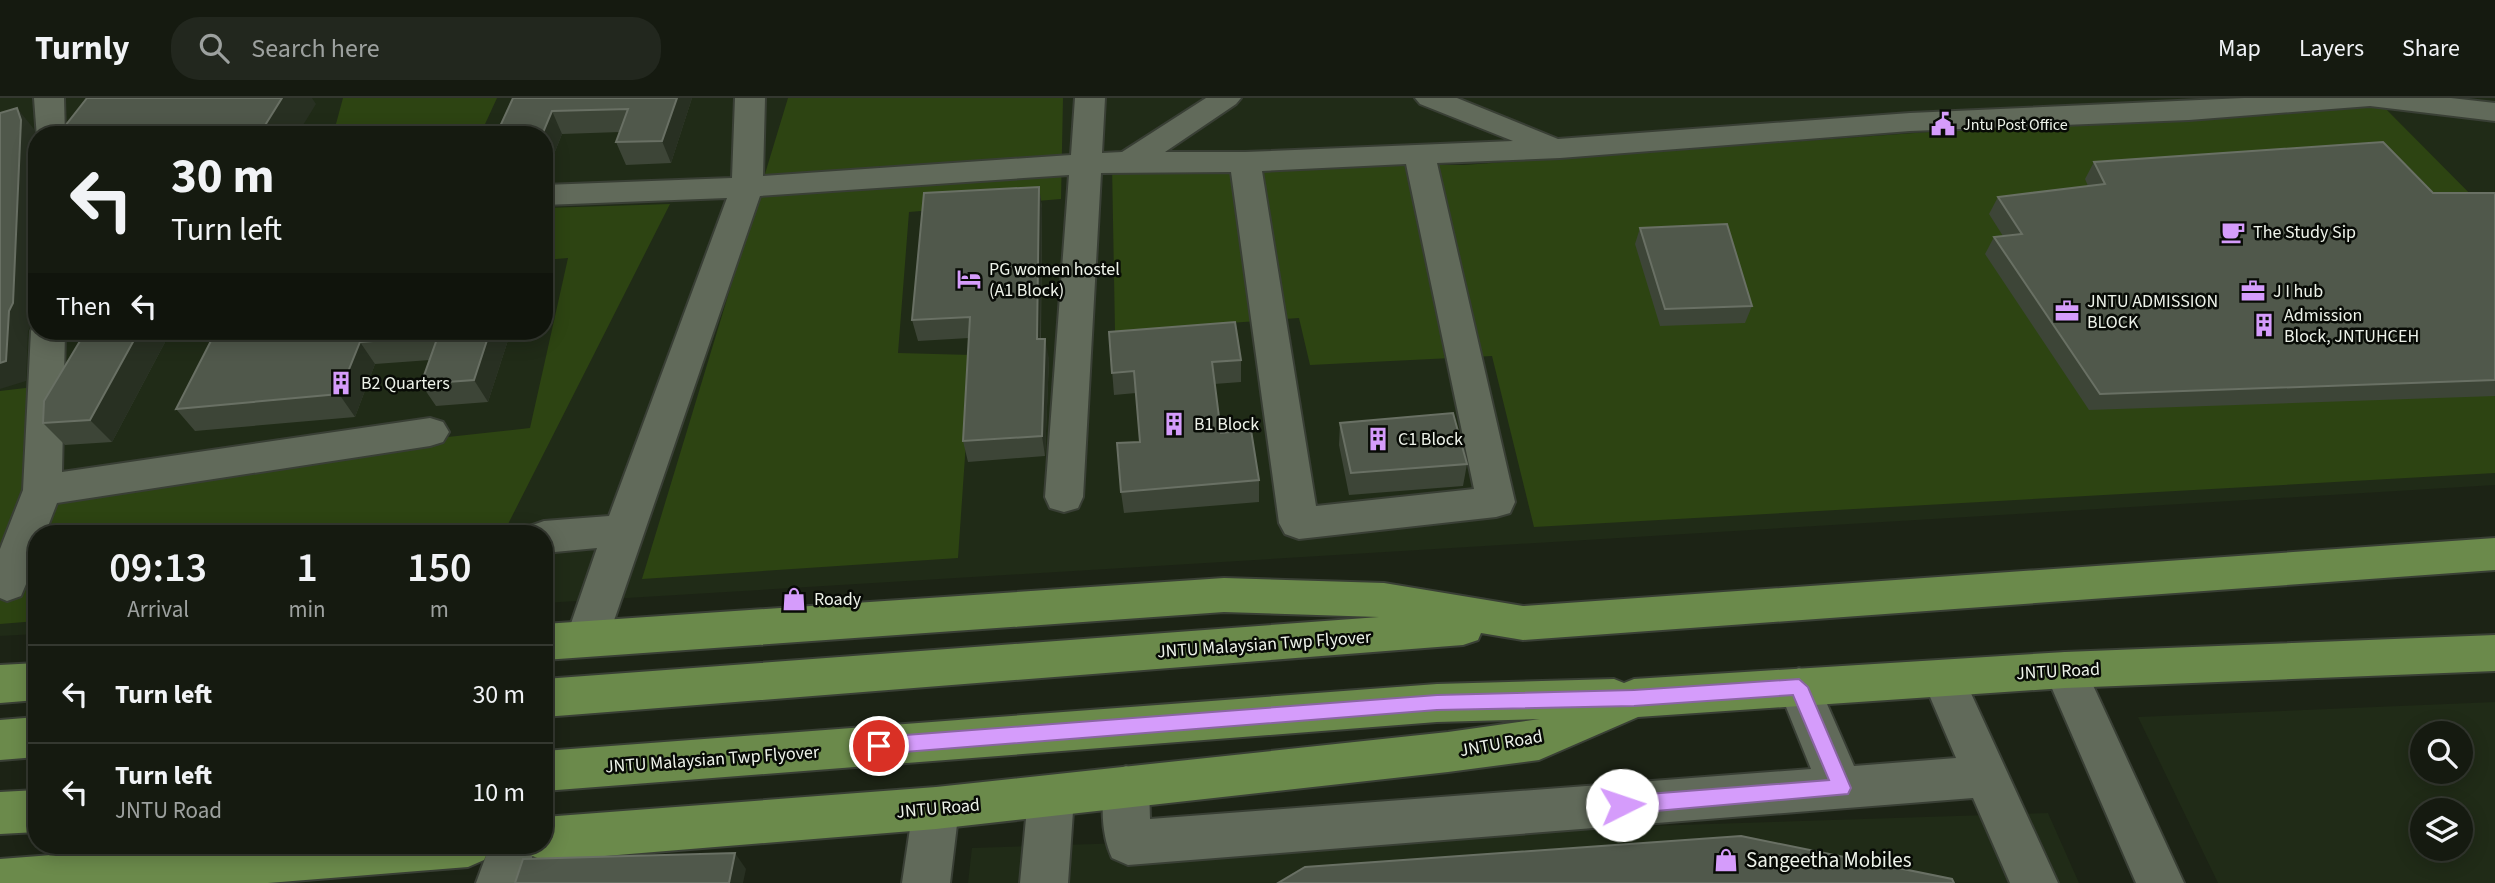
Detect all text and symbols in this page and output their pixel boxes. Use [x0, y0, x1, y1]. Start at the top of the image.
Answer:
search box [171, 17, 661, 80]
text: Turnly [35, 25, 129, 72]
icon: search [195, 29, 233, 67]
text: Search here [251, 30, 380, 67]
text: Map [2218, 31, 2261, 66]
text: Layers [2299, 31, 2364, 66]
text: Share [2402, 31, 2460, 66]
public building icon: Jntu Post Office [1929, 110, 1957, 138]
place label: Jntu Post Office [1963, 114, 2068, 136]
text: 30 m [171, 142, 275, 212]
icon: left [56, 154, 147, 245]
text: Turn left [171, 207, 282, 253]
cafe icon: The Study Sip [2219, 218, 2247, 246]
place label: The Study Sip [2253, 220, 2356, 245]
place label: PG women hostel (A1 Block) [989, 257, 1120, 303]
hotel icon: PG women hostel (A1 Block) [955, 265, 983, 293]
office icon: J I hub [2239, 277, 2267, 305]
place label: J I hub [2273, 279, 2323, 304]
icon: left [125, 287, 163, 325]
text: Then [56, 288, 111, 325]
place label: JNTU ADMISSION BLOCK [2087, 289, 2218, 335]
office icon: JNTU ADMISSION BLOCK [2053, 297, 2081, 325]
place label: Admission Block, JNTUHCEH [2284, 303, 2419, 349]
building icon: Admission Block, JNTUHCEH [2250, 311, 2278, 339]
building icon: B2 Quarters [327, 369, 355, 397]
place label: B2 Quarters [361, 371, 450, 396]
building icon: B1 Block [1160, 410, 1188, 438]
place label: B1 Block [1194, 412, 1259, 437]
building icon: C1 Block [1364, 425, 1392, 453]
place label: C1 Block [1398, 427, 1463, 452]
text: 09:13 [109, 538, 207, 598]
text: 1 [296, 538, 318, 598]
text: 150 [407, 538, 472, 598]
shop icon: Roady [780, 585, 808, 613]
place label: Roady [814, 587, 862, 612]
text: Arrival [127, 593, 189, 626]
text: min [288, 593, 326, 626]
text: m [430, 593, 449, 626]
street label: JNTU Malaysian Twp Flyover [1156, 624, 1373, 664]
street label: JNTU Road [2016, 657, 2101, 686]
icon: left [56, 675, 94, 713]
text: Turn left [115, 676, 212, 713]
text: 30 m [472, 676, 525, 713]
pin [849, 716, 909, 776]
map controls [2410, 721, 2473, 861]
button: search [2410, 721, 2473, 784]
street label: JNTU Road [1458, 724, 1545, 763]
icon: arrive [860, 727, 898, 765]
street label: JNTU Malaysian Twp Flyover [604, 739, 821, 779]
text: Turn left [115, 757, 212, 794]
position arrow [1585, 768, 1659, 842]
icon: left [56, 773, 94, 811]
text: 10 m [472, 774, 525, 811]
street label: JNTU Road [895, 792, 981, 825]
text: JNTU Road [115, 794, 222, 827]
button: layers [2410, 798, 2473, 861]
place label: Sangeetha Mobiles [1746, 845, 1912, 875]
shop icon: Sangeetha Mobiles [1712, 846, 1740, 874]

